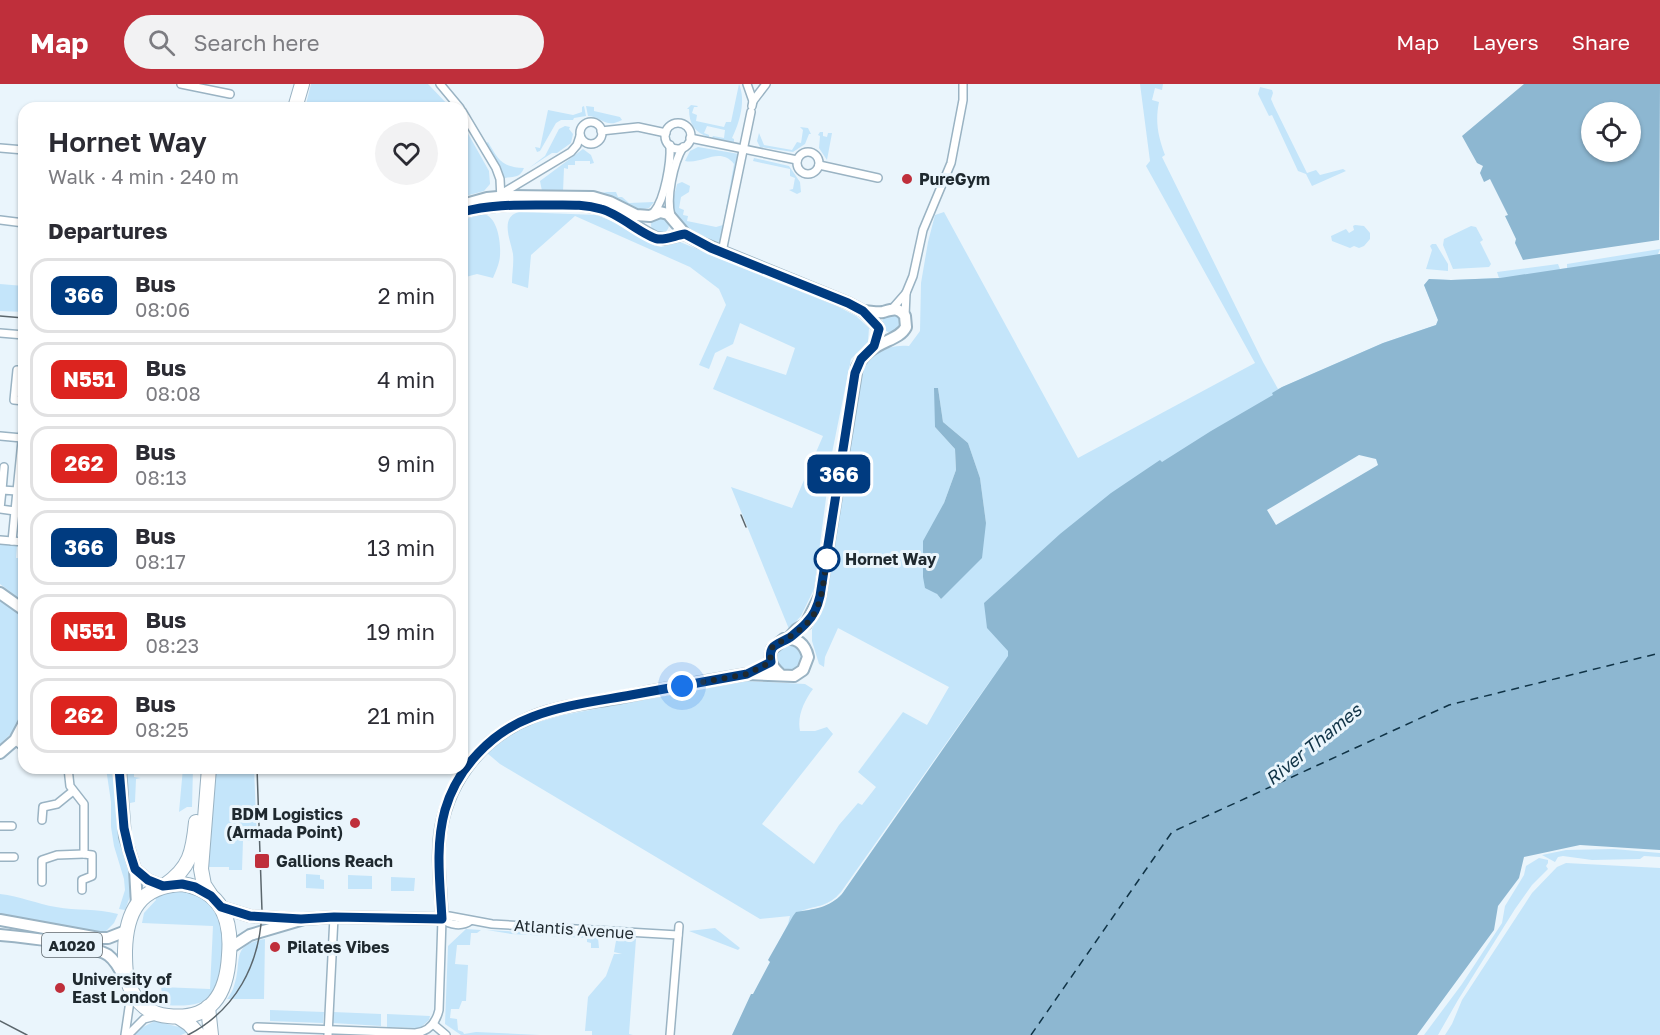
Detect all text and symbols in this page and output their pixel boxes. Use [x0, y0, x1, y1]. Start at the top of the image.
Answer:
search box [124, 15, 544, 69]
text: Map [30, 26, 88, 59]
icon: search [145, 26, 178, 59]
text: Search here [193, 29, 319, 56]
text: Map [1396, 29, 1439, 55]
text: Layers [1472, 29, 1539, 55]
text: Share [1572, 29, 1630, 55]
map controls [1581, 102, 1641, 162]
button: locate [1581, 102, 1641, 162]
button: heart [375, 122, 438, 185]
text: Hornet Way [48, 125, 207, 158]
text: Walk · 4 min · 240 m [48, 164, 239, 188]
place label: PureGym [919, 169, 990, 189]
marker: PureGym [900, 172, 914, 186]
text: Departures [48, 217, 167, 244]
text: Bus [135, 270, 176, 297]
text: 366 [64, 282, 104, 308]
text: 2 min [378, 282, 435, 309]
text: 08:06 [135, 297, 190, 321]
text: Bus [145, 354, 186, 381]
text: N551 [63, 366, 115, 392]
text: 4 min [377, 366, 435, 393]
text: 08:08 [145, 381, 201, 405]
text: Bus [135, 438, 176, 465]
text: 262 [65, 450, 103, 476]
text: 9 min [377, 450, 435, 477]
line badge: 366 [804, 454, 874, 494]
text: 366 [819, 461, 859, 487]
text: 08:13 [135, 465, 187, 489]
text: Bus [135, 522, 176, 549]
text: 366 [64, 534, 104, 560]
text: 13 min [367, 534, 435, 561]
marker: Hornet Way [814, 546, 840, 572]
text: 08:17 [135, 549, 186, 573]
place label: Hornet Way [845, 549, 937, 569]
text: Bus [145, 606, 186, 633]
text: N551 [63, 618, 115, 644]
text: 19 min [367, 618, 435, 645]
text: 08:23 [145, 633, 199, 657]
your location [667, 671, 697, 701]
text: Bus [135, 690, 176, 717]
water label: River Thames [1261, 698, 1367, 789]
text: 262 [65, 702, 103, 728]
text: 21 min [367, 702, 435, 729]
text: 08:25 [135, 717, 189, 741]
place label: BDM Logistics (Armada Point) [226, 804, 343, 842]
marker: BDM Logistics (Armada Point) [348, 816, 362, 830]
place label: Gallions Reach [276, 851, 393, 871]
marker: Gallions Reach [253, 852, 271, 870]
street label: Atlantis Avenue [513, 915, 635, 943]
road number: A1020 [42, 933, 102, 957]
place label: Pilates Vibes [287, 937, 390, 957]
marker: Pilates Vibes [268, 940, 282, 954]
place label: University of East London [72, 969, 172, 1007]
marker: University of East London [53, 981, 67, 995]

